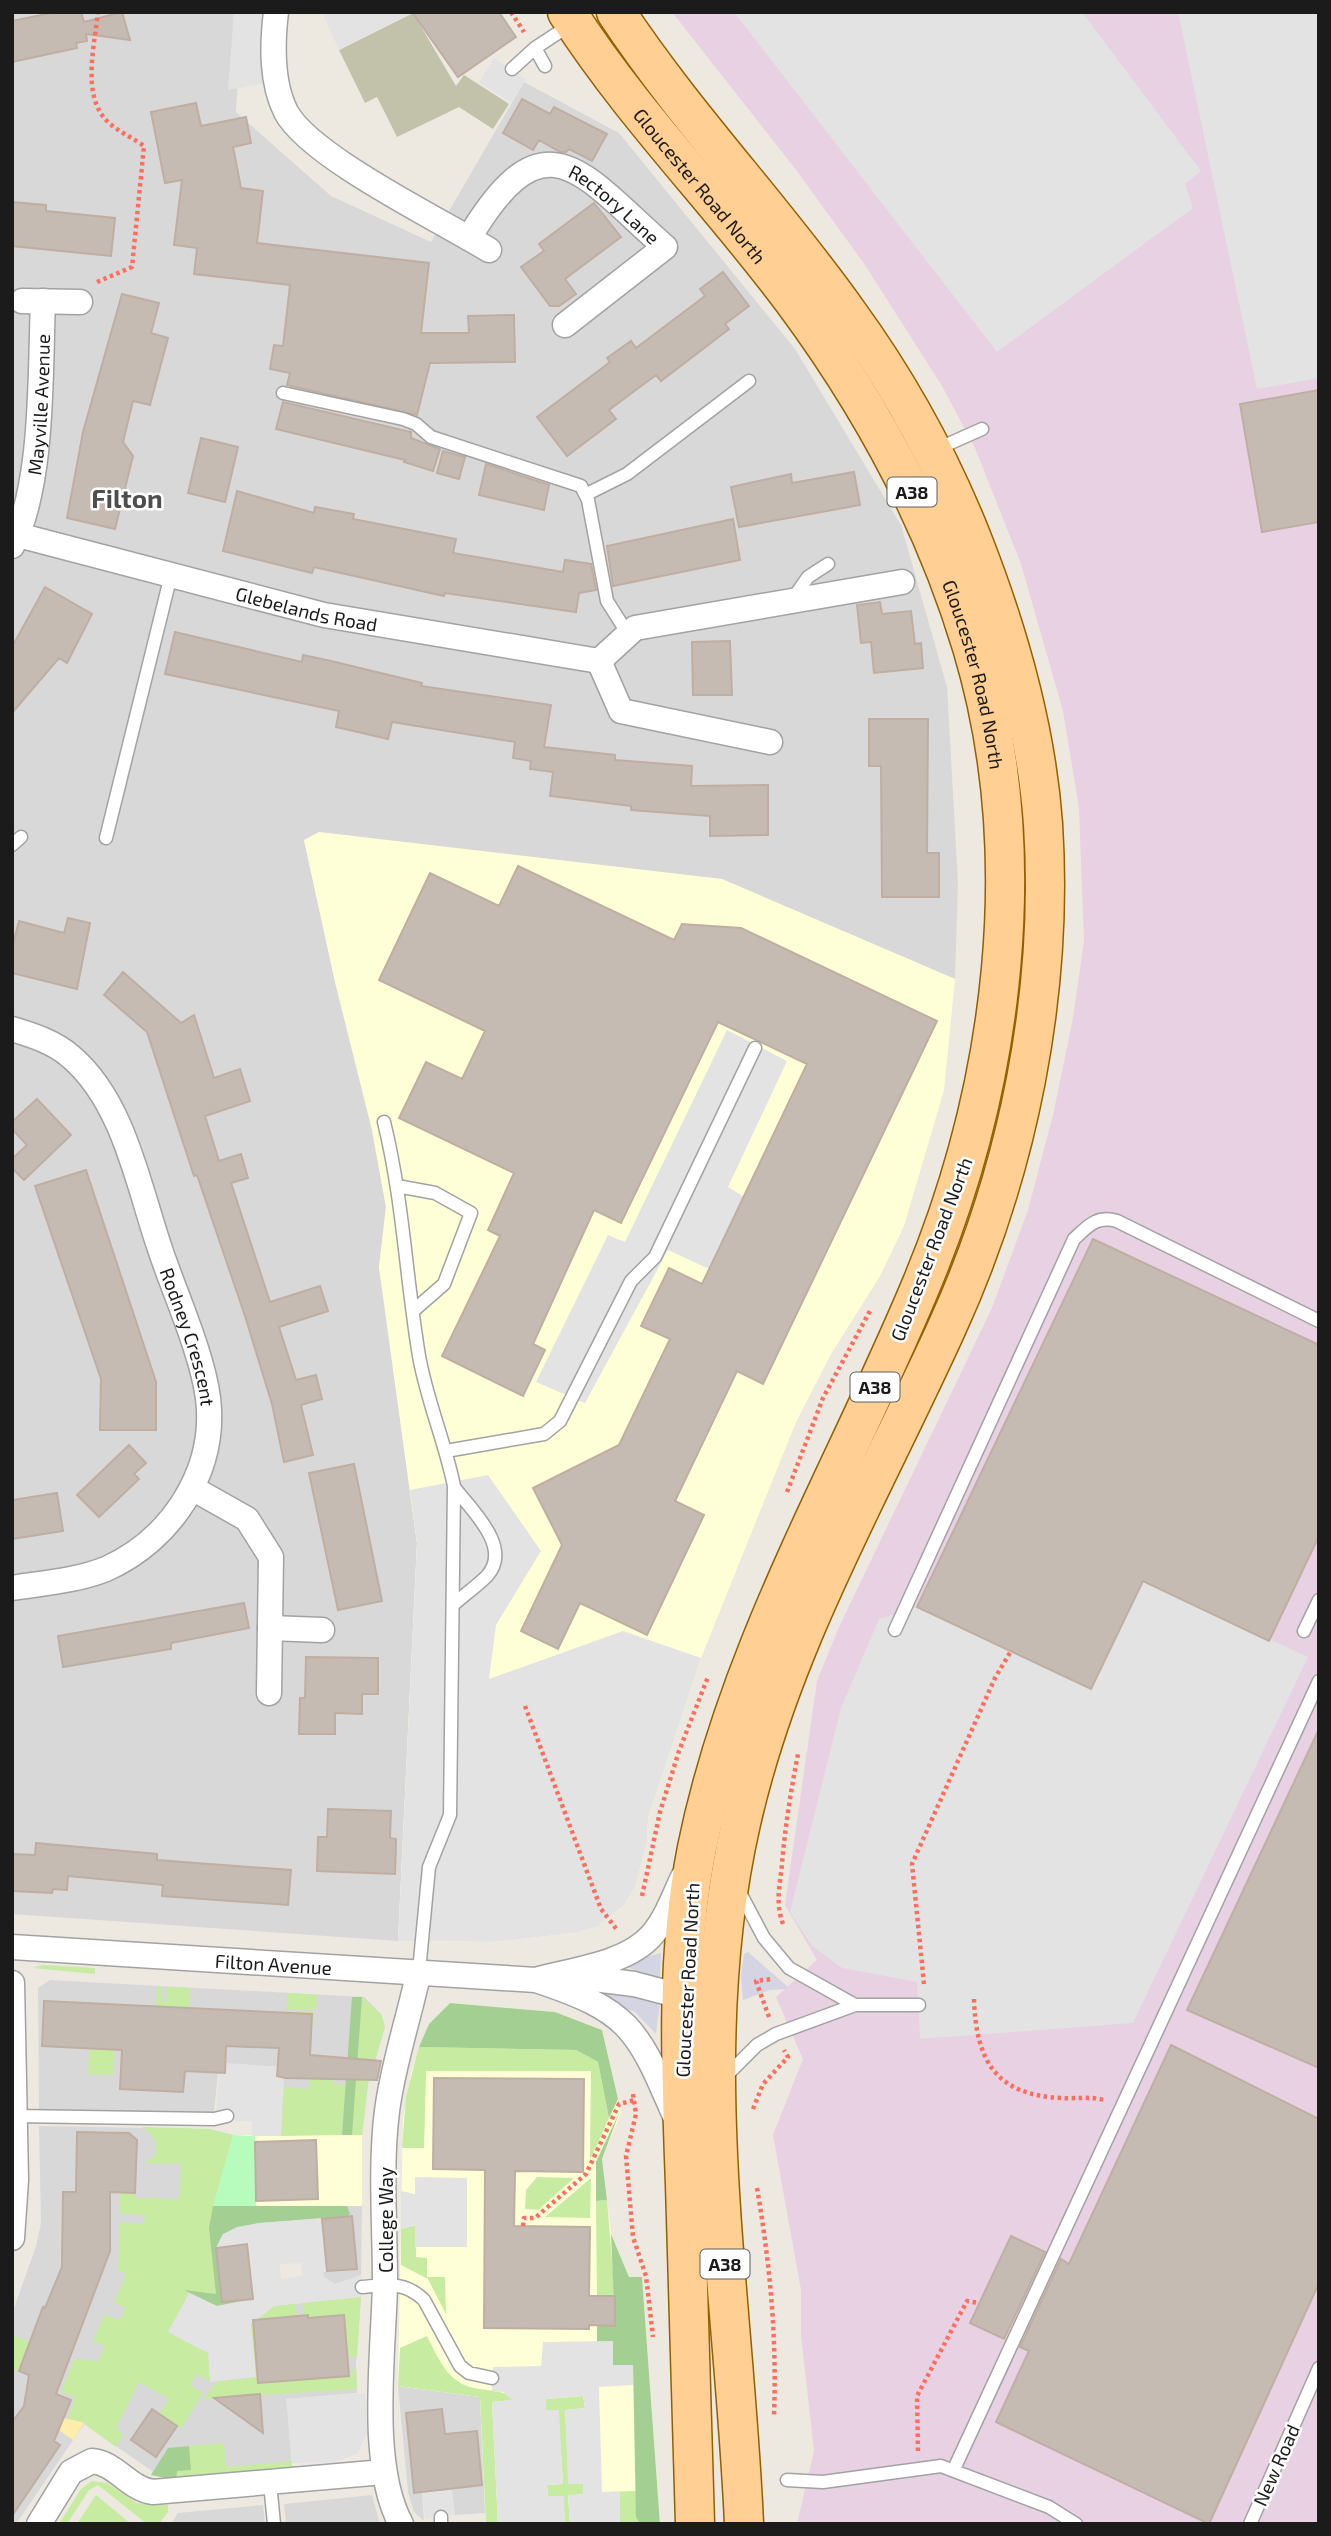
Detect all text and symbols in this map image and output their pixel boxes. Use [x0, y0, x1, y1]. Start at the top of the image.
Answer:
street label: Gloucester Road North [629, 103, 772, 268]
street label: Rectory Lane [565, 159, 665, 248]
street label: Mayville Avenue [22, 334, 54, 477]
road number: A38 [888, 478, 936, 506]
district label: Filton [91, 482, 163, 513]
street label: Gloucester Road North [939, 576, 1009, 771]
street label: Glebelands Road [233, 581, 379, 635]
street label: Gloucester Road North [885, 1154, 977, 1344]
street label: Rodney Crescent [156, 1264, 220, 1407]
road number: A38 [850, 1372, 900, 1402]
street label: Gloucester Road North [670, 1882, 704, 2078]
street label: Filton Avenue [214, 1948, 333, 1979]
street label: College Way [374, 2167, 397, 2273]
road number: A38 [700, 2250, 750, 2278]
street label: New Road [1248, 2421, 1304, 2509]

